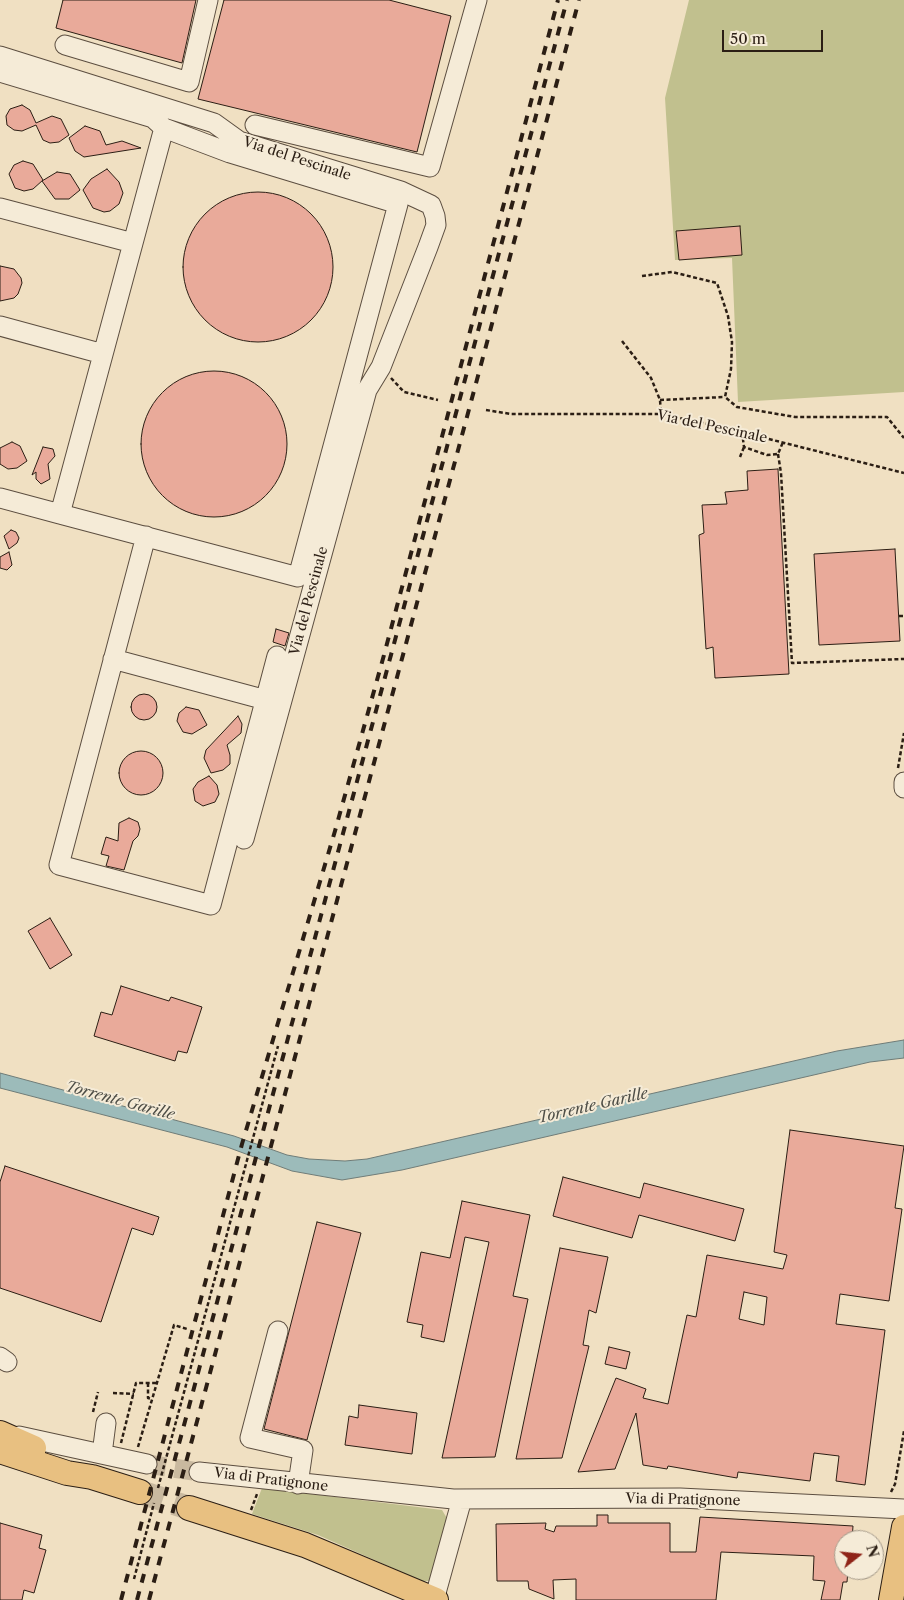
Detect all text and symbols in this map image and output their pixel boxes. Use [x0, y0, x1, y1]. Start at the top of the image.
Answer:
scale bar [724, 20, 825, 52]
text: 50 m [730, 29, 766, 48]
street label: Via del Pescinale [241, 134, 353, 184]
street label: Via del Pescinale [655, 407, 769, 447]
street label: Via del Pescinale [286, 545, 332, 657]
water label: Torrente Garille [63, 1078, 177, 1124]
water label: Torrente Garille [536, 1085, 650, 1127]
street label: Via di Pratignone [213, 1465, 329, 1495]
street label: Via di Pratignone [625, 1491, 741, 1509]
north arrow [834, 1530, 884, 1580]
text: N [862, 1543, 883, 1559]

